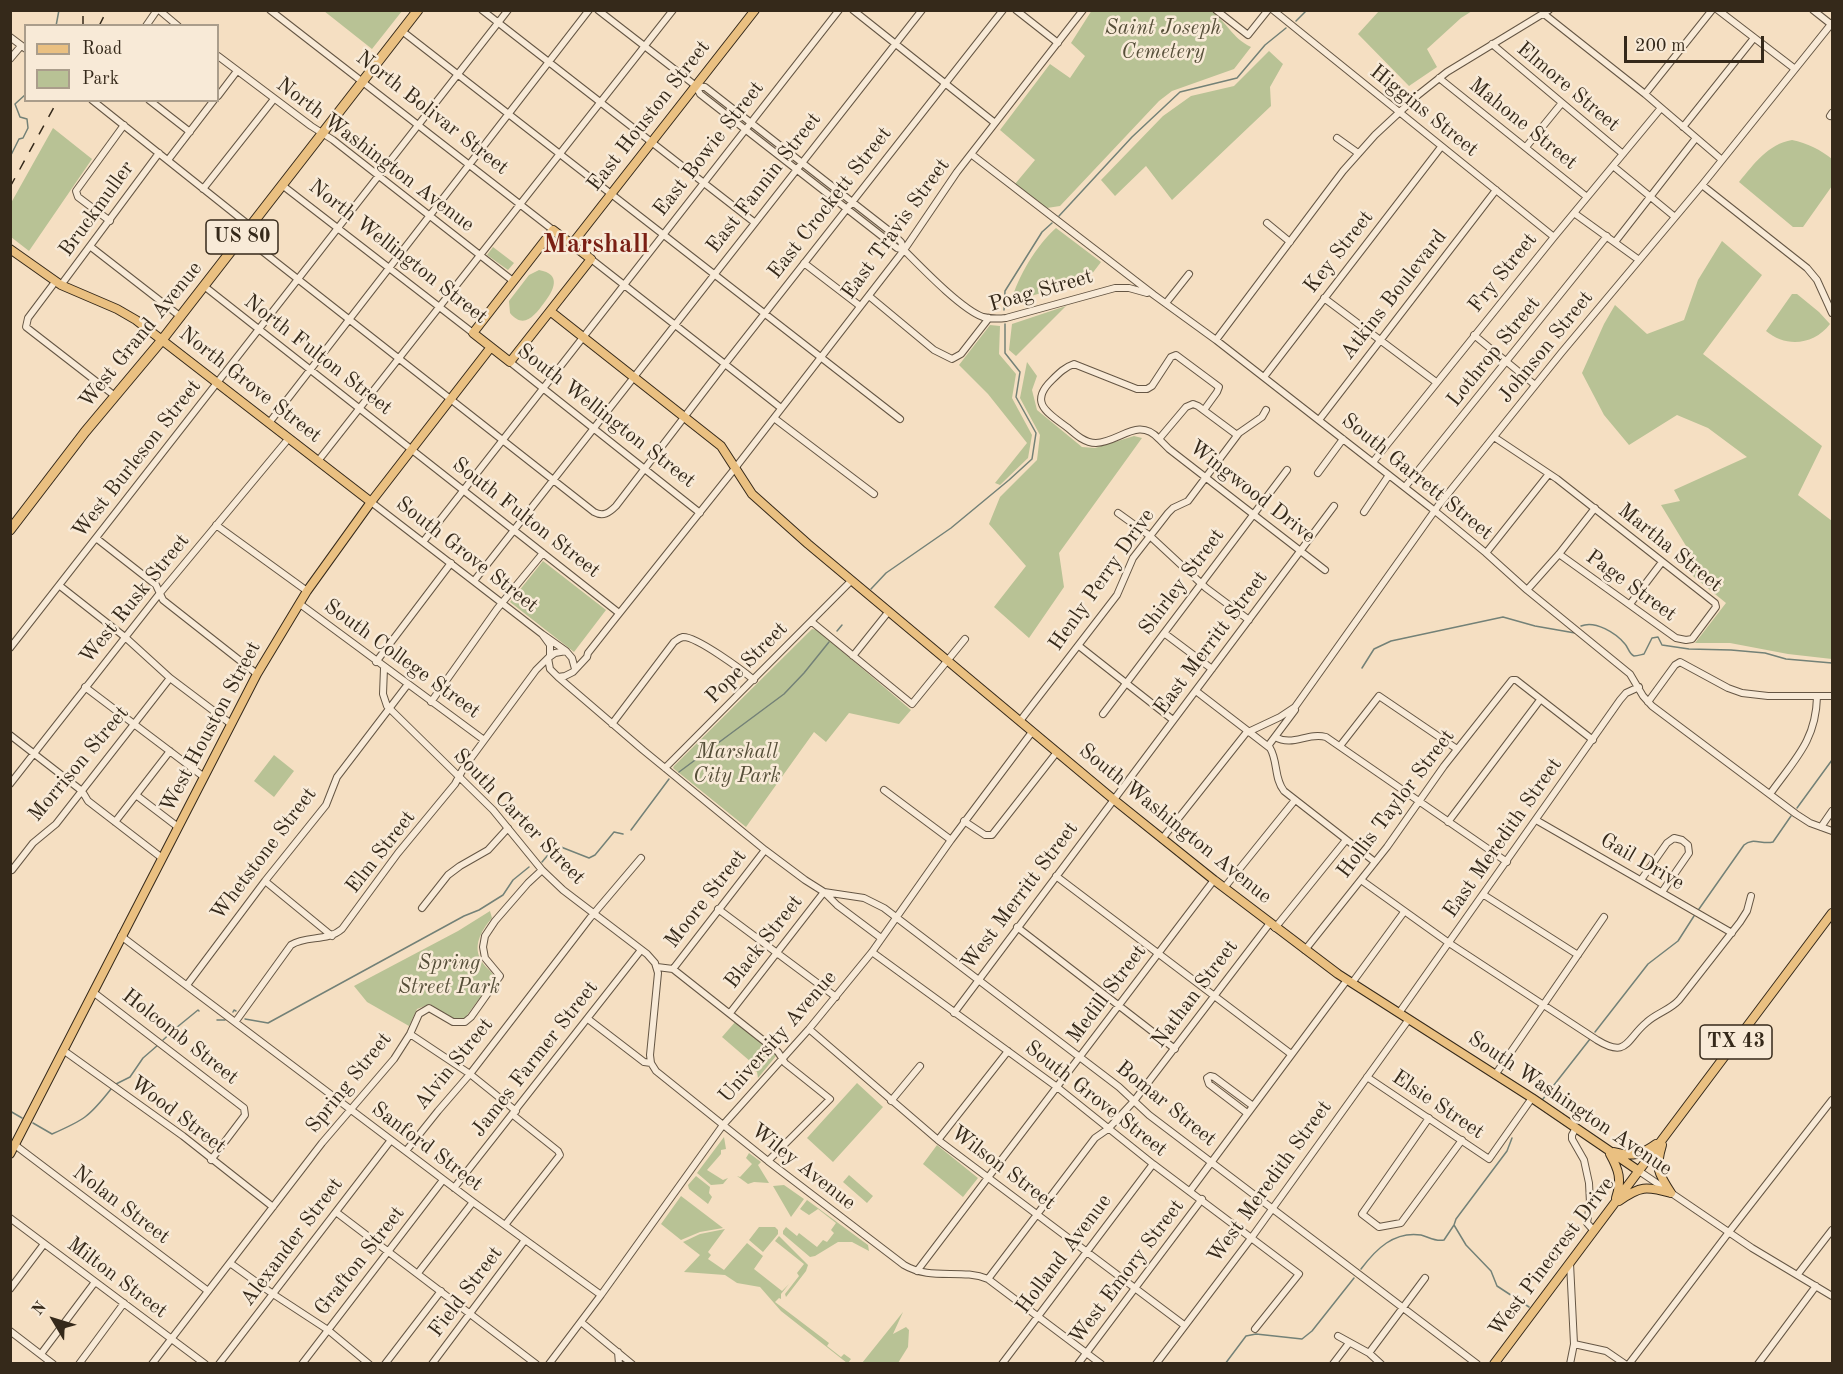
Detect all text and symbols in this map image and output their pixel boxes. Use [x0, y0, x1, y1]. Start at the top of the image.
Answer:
park label: Saint Joseph Cemetery [1105, 15, 1221, 65]
legend [24, 24, 219, 102]
scale bar [1627, 24, 1766, 62]
street label: East Houston Street [582, 35, 716, 197]
street label: Elmore Street [1511, 37, 1625, 137]
text: 200 m [1635, 37, 1686, 55]
text: Road [82, 40, 122, 58]
street label: North Bolivar Street [351, 45, 513, 181]
street label: Higgins Street [1365, 59, 1483, 163]
text: Park [82, 70, 119, 88]
street label: North Washington Avenue [271, 72, 479, 238]
street label: Mahone Street [1464, 73, 1582, 175]
street label: East Bowie Street [648, 76, 770, 222]
street label: East Fannin Street [701, 108, 827, 258]
street label: East Crockett Street [763, 122, 897, 284]
street label: East Travis Street [836, 154, 956, 304]
street label: Bruckmuller [54, 156, 140, 262]
street label: North Wellington Street [303, 174, 493, 330]
street label: Key Street [1299, 206, 1379, 298]
road number: US 80 [206, 220, 278, 254]
street label: Atkins Boulevard [1335, 225, 1453, 365]
street label: Fry Street [1463, 228, 1543, 318]
district label: Marshall [543, 229, 649, 261]
street label: West Grand Avenue [74, 257, 208, 413]
street label: Poag Street [986, 264, 1096, 318]
street label: Johnson Street [1493, 286, 1599, 408]
street label: North Fulton Street [239, 289, 397, 421]
street label: Lothrop Street [1442, 292, 1546, 412]
street label: North Grove Street [174, 321, 326, 449]
street label: South Wellington Street [512, 338, 700, 494]
street label: West Burleson Street [67, 375, 207, 543]
street label: South Garrett Street [1336, 408, 1498, 546]
street label: Wingwood Drive [1184, 435, 1320, 549]
street label: South Fulton Street [447, 452, 605, 584]
street label: South Grove Street [391, 492, 543, 618]
street label: Martha Street [1613, 498, 1727, 598]
street label: Henly Perry Drive [1044, 504, 1160, 656]
street label: Shirley Street [1134, 524, 1230, 640]
street label: West Rusk Street [75, 529, 195, 669]
street label: Page Street [1581, 545, 1681, 627]
street label: East Merritt Street [1149, 566, 1273, 720]
street label: South College Street [319, 594, 485, 724]
street label: Pope Street [701, 617, 793, 709]
street label: West Houston Street [155, 637, 267, 817]
street label: Morrison Street [23, 701, 135, 827]
street label: Hollis Taylor Street [1332, 724, 1460, 884]
street label: South Washington Avenue [1073, 738, 1277, 910]
park label: Marshall City Park [693, 739, 781, 789]
street label: South Carter Street [448, 744, 590, 890]
street label: East Meredith Street [1438, 753, 1568, 923]
street label: Whetstone Street [206, 782, 322, 926]
street label: Elm Street [341, 805, 421, 899]
street label: West Merritt Street [956, 817, 1084, 975]
street label: Gail Drive [1595, 828, 1689, 896]
street label: Moore Street [660, 845, 752, 953]
street label: Black Street [720, 890, 808, 994]
street label: Nathan Street [1146, 935, 1244, 1053]
street label: Medill Street [1062, 940, 1152, 1048]
park label: Spring Street Park [398, 950, 500, 1000]
street label: University Avenue [714, 965, 842, 1109]
street label: James Farmer Street [466, 976, 604, 1142]
street label: Holcomb Street [117, 984, 243, 1090]
street label: Alvin Street [409, 1013, 499, 1115]
road number: TX 43 [1700, 1025, 1772, 1059]
street label: South Washington Avenue [1463, 1026, 1677, 1182]
street label: Spring Street [301, 1028, 397, 1138]
street label: South Grove Street [1020, 1036, 1172, 1162]
street label: Bomar Street [1111, 1056, 1221, 1152]
street label: Elsie Street [1387, 1065, 1489, 1145]
street label: Wood Street [125, 1071, 231, 1159]
street label: West Meredith Street [1203, 1096, 1337, 1268]
street label: Sanford Street [366, 1097, 488, 1197]
street label: Wiley Avenue [746, 1118, 860, 1216]
street label: Wilson Street [945, 1120, 1061, 1216]
street label: Nolan Street [67, 1160, 175, 1250]
street label: West Pinecrest Drive [1484, 1172, 1620, 1342]
street label: Alexander Street [235, 1173, 349, 1311]
street label: Holland Avenue [1011, 1189, 1117, 1319]
street label: West Emory Street [1064, 1194, 1190, 1350]
street label: Grafton Street [310, 1201, 410, 1321]
street label: Milton Street [62, 1232, 172, 1324]
street label: Field Street [424, 1241, 508, 1343]
north arrow [24, 1290, 84, 1350]
text: N [30, 1299, 50, 1319]

